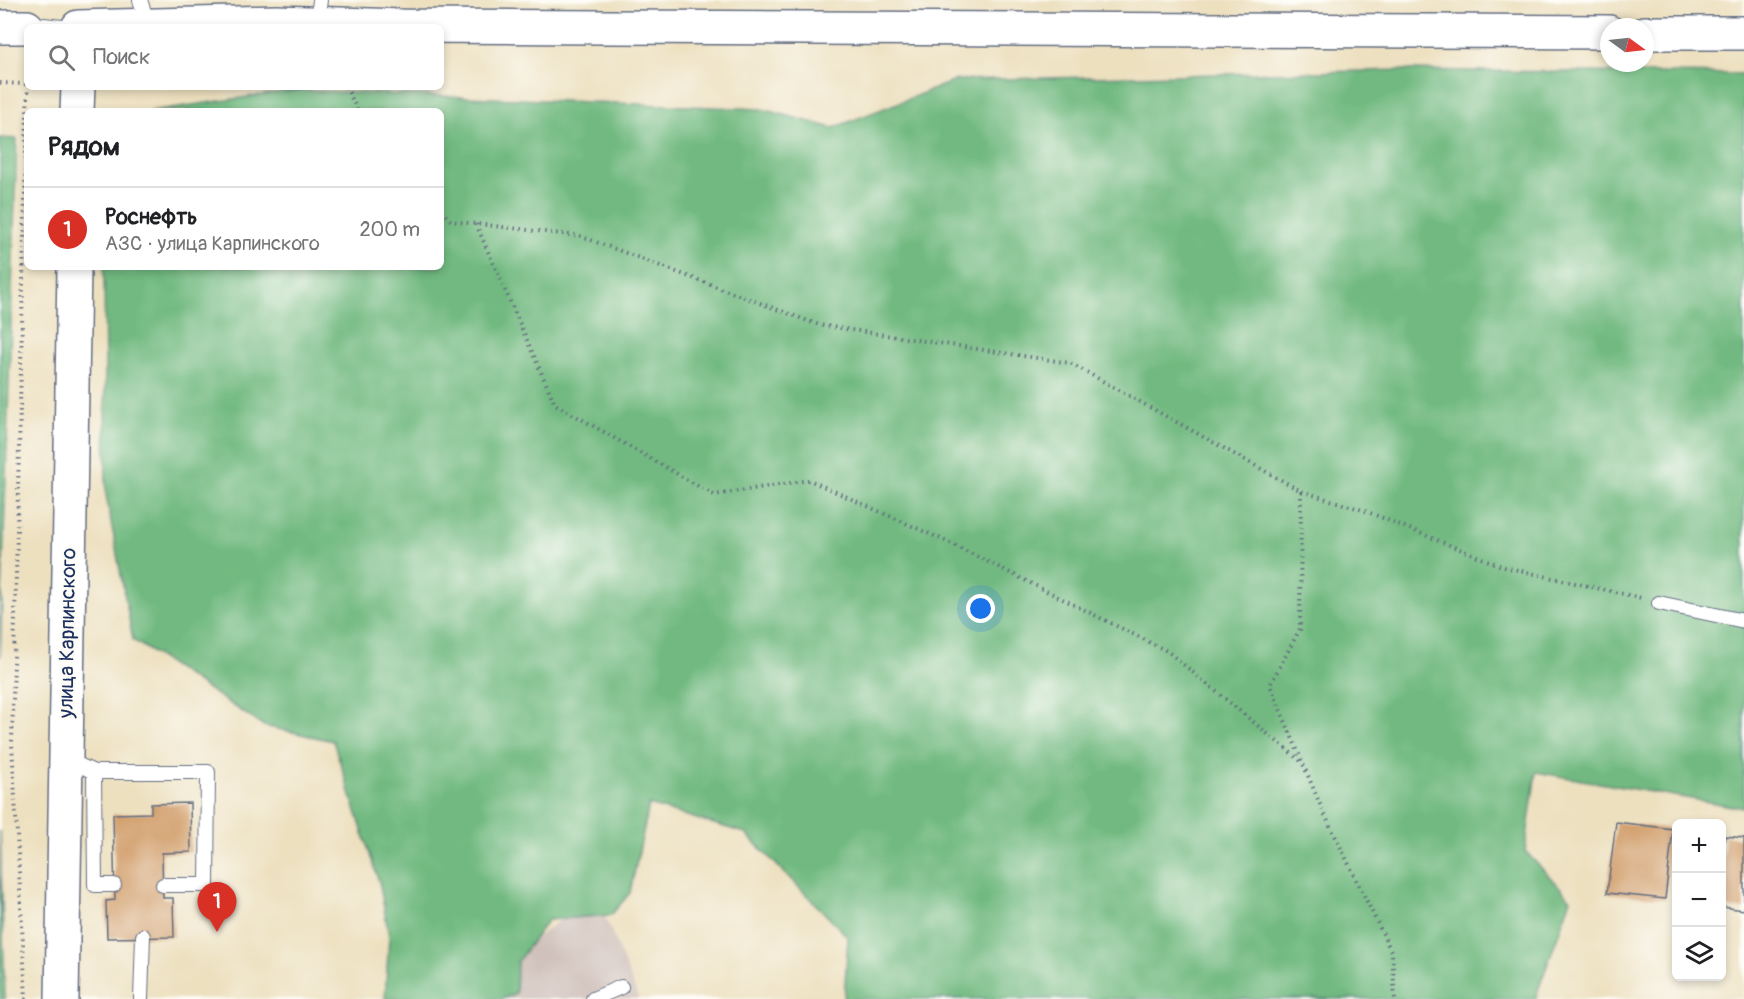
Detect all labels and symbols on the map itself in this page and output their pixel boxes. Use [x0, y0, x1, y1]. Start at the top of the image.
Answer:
north arrow [1600, 18, 1654, 72]
street label: улица Карпинского [52, 548, 82, 719]
your location [966, 594, 995, 623]
pin: 1 [198, 882, 236, 932]

